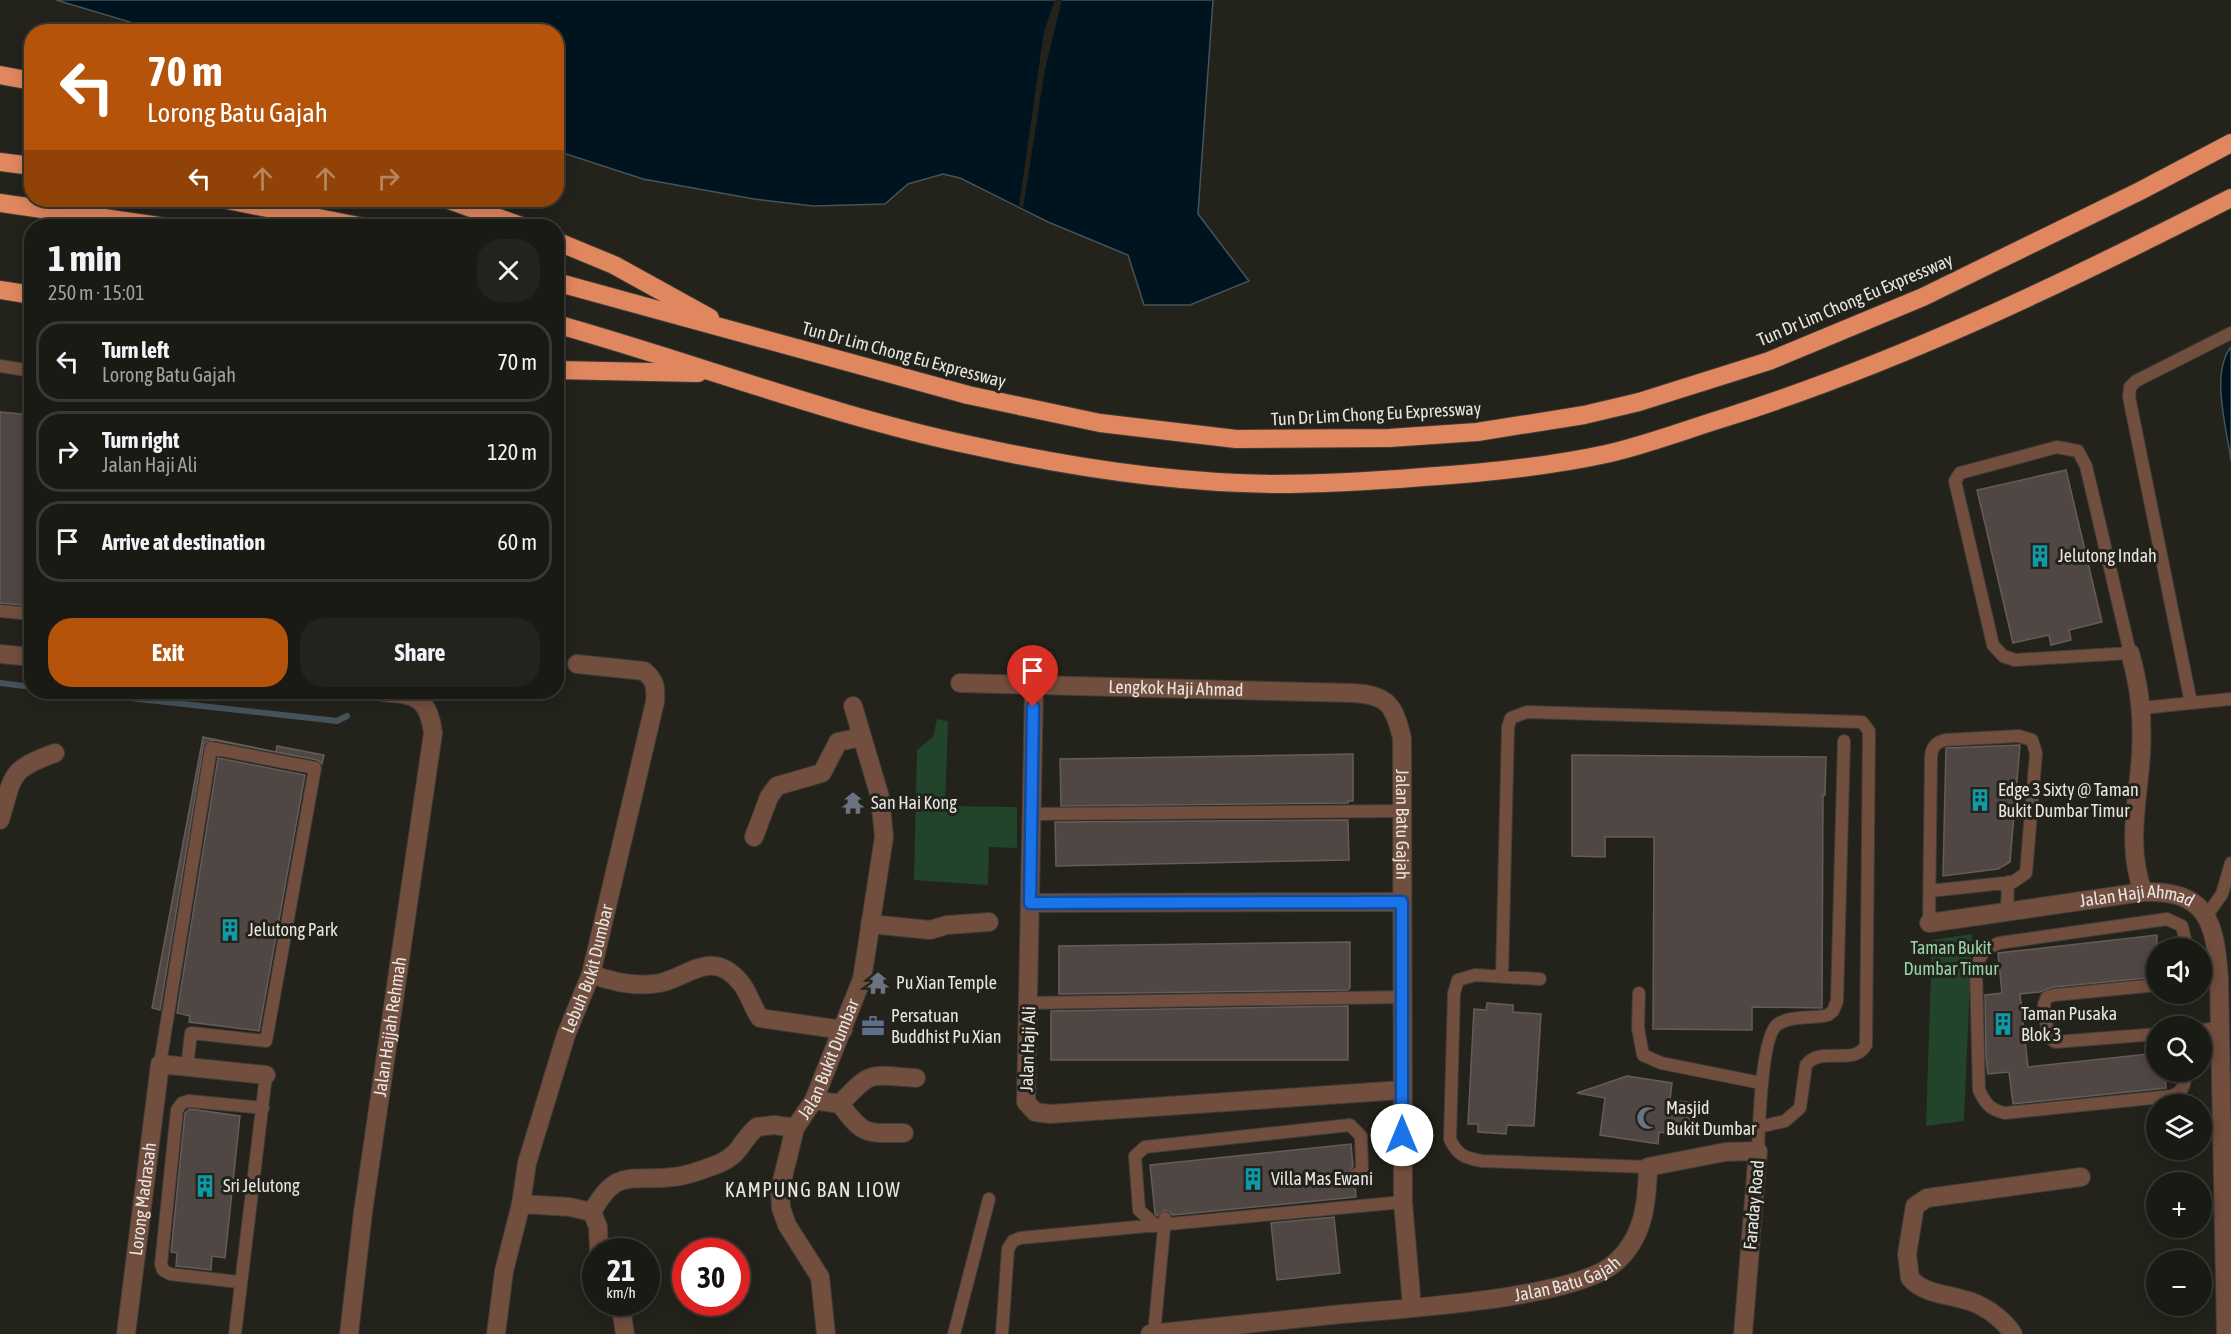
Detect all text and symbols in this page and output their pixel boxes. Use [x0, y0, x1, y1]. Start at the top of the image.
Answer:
text: 70 m [147, 47, 222, 95]
icon: left [48, 48, 126, 126]
text: Lorong Batu Gajah [147, 97, 328, 128]
icon: left [183, 162, 216, 195]
icon: ahead [246, 162, 279, 195]
icon: ahead [309, 162, 342, 195]
icon: right [372, 162, 405, 195]
text: 1 min [48, 237, 122, 279]
button: close [477, 239, 540, 302]
street label: Tun Dr Lim Chong Eu Expressway [1754, 249, 1956, 350]
text: 250 m · 15:01 [48, 281, 145, 304]
street label: Tun Dr Lim Chong Eu Expressway [800, 317, 1008, 392]
text: Turn left [102, 337, 169, 363]
icon: left [51, 345, 84, 378]
text: 70 m [497, 349, 537, 375]
text: Lorong Batu Gajah [102, 363, 236, 386]
street label: Tun Dr Lim Chong Eu Expressway [1270, 398, 1482, 429]
text: Turn right [102, 427, 179, 453]
icon: right [51, 435, 84, 468]
text: 120 m [487, 439, 537, 465]
text: Jalan Haji Ali [102, 453, 197, 476]
icon: arrive [51, 525, 84, 558]
text: Arrive at destination [102, 529, 265, 555]
text: 60 m [497, 529, 537, 555]
building icon: Jelutong Indah [2027, 543, 2053, 569]
place label: Jelutong Indah [2058, 545, 2157, 566]
button: Exit [48, 618, 288, 687]
button: Share [300, 618, 540, 687]
pin [1007, 645, 1058, 707]
icon: arrive [1016, 654, 1049, 687]
street label: Lengkok Haji Ahmad [1108, 676, 1244, 700]
street label: Jalan Batu Gajah [1392, 769, 1413, 880]
place label: Edge 3 Sixty @ Taman Bukit Dumbar Timur [1998, 779, 2139, 821]
building icon: Edge 3 Sixty @ Taman Bukit Dumbar Timur [1967, 787, 1993, 813]
temple icon: San Hai Kong [840, 790, 866, 816]
place label: San Hai Kong [871, 792, 957, 813]
street label: Jalan Haji Ahmad [2078, 881, 2198, 911]
street label: Lebuh Bukit Dumbar [557, 901, 617, 1036]
building icon: Jelutong Park [217, 917, 243, 943]
place label: Jelutong Park [248, 919, 338, 940]
park label: Taman Bukit Dumbar Timur [1903, 937, 1999, 979]
map controls [2146, 938, 2212, 1316]
button: sound [2146, 938, 2212, 1004]
street label: Jalan Hajjah Rehmah [369, 955, 410, 1098]
temple icon: Pu Xian Temple [865, 970, 891, 996]
place label: Pu Xian Temple [896, 972, 997, 993]
street label: Jalan Bukit Dumbar [793, 995, 863, 1123]
place label: Taman Pusaka Blok 3 [2021, 1003, 2117, 1045]
place label: Persatuan Buddhist Pu Xian [891, 1005, 1001, 1047]
street label: Jalan Haji Ali [1016, 1006, 1039, 1092]
building icon: Taman Pusaka Blok 3 [1990, 1011, 2016, 1037]
office icon: Persatuan Buddhist Pu Xian [860, 1013, 886, 1039]
button: search [2146, 1016, 2212, 1082]
button: layers [2146, 1094, 2212, 1160]
place label: Masjid Bukit Dumbar [1666, 1097, 1757, 1139]
position arrow [1370, 1103, 1434, 1167]
mosque icon: Masjid Bukit Dumbar [1635, 1105, 1661, 1131]
street label: Lorong Madrasah [125, 1141, 160, 1257]
street label: Faraday Road [1739, 1159, 1768, 1251]
building icon: Villa Mas Ewani [1240, 1166, 1266, 1192]
place label: Villa Mas Ewani [1271, 1168, 1373, 1189]
button: + [2146, 1172, 2212, 1238]
building icon: Sri Jelutong [192, 1173, 218, 1199]
place label: Sri Jelutong [223, 1175, 300, 1196]
district label: KAMPUNG BAN LIOW [725, 1178, 901, 1201]
speed limit sign: 30 [672, 1238, 750, 1316]
button: − [2146, 1250, 2212, 1316]
street label: Jalan Batu Gajah [1513, 1252, 1625, 1305]
text: 21 [607, 1253, 635, 1287]
text: km/h [606, 1284, 636, 1301]

